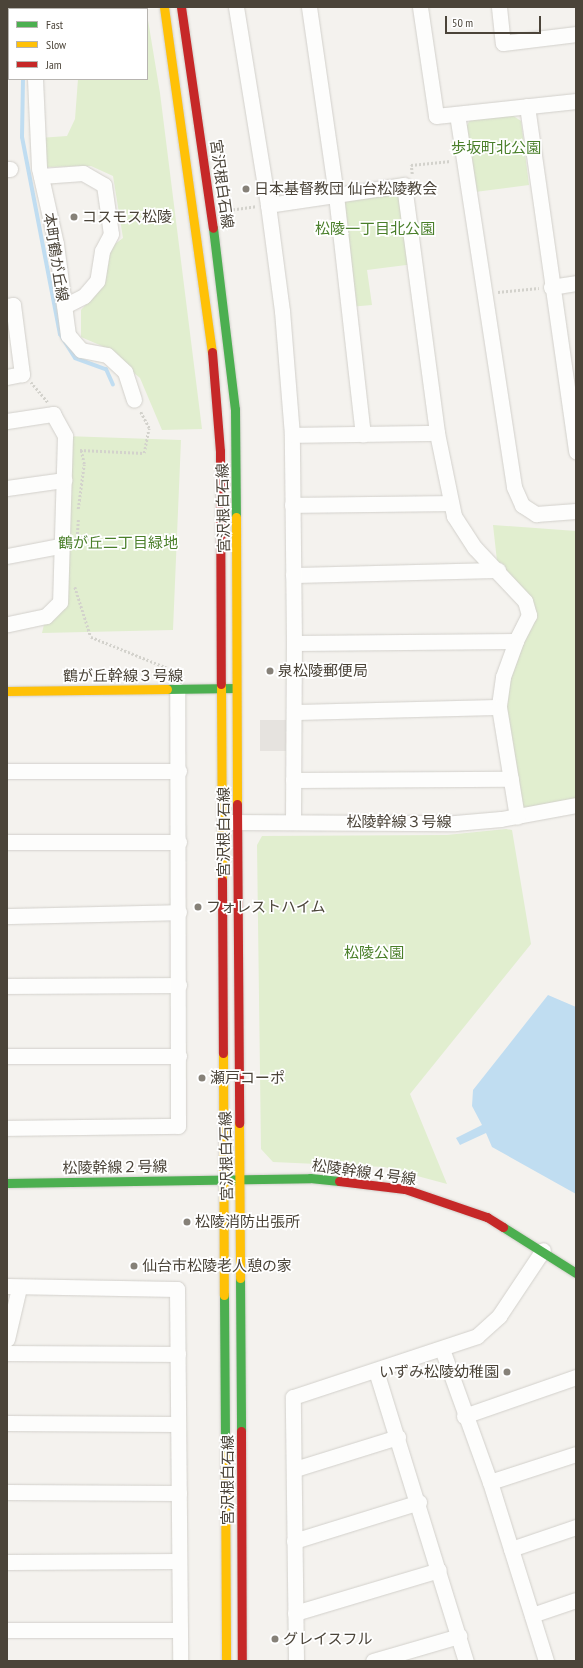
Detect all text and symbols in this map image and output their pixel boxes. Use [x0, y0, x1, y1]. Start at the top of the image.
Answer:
legend [8, 8, 148, 80]
scale bar [447, 8, 543, 34]
text: 50 m [452, 15, 473, 30]
text: Fast [46, 17, 63, 32]
text: Slow [46, 37, 66, 52]
text: Jam [46, 57, 62, 72]
street label: 宮沢根白石線 [207, 138, 237, 230]
park label: 歩坂町北公園 [451, 139, 541, 157]
place label: 日本基督教団 仙台松陵教会 [254, 180, 437, 198]
marker: 日本基督教団 仙台松陵教会 [241, 184, 251, 194]
place label: コスモス松陵 [82, 208, 172, 226]
street label: 本町鶴が丘線 [40, 211, 72, 303]
marker: コスモス松陵 [69, 212, 79, 222]
park label: 松陵一丁目北公園 [315, 220, 435, 238]
street label: 宮沢根白石線 [213, 463, 233, 553]
park label: 鶴が丘二丁目緑地 [58, 534, 178, 552]
place label: 泉松陵郵便局 [278, 662, 368, 680]
marker: 泉松陵郵便局 [265, 666, 275, 676]
street label: 鶴が丘幹線３号線 [63, 667, 183, 685]
street label: 宮沢根白石線 [215, 787, 233, 877]
street label: 松陵幹線３号線 [347, 813, 451, 831]
place label: フォレストハイム [206, 898, 326, 916]
marker: フォレストハイム [193, 902, 203, 912]
park label: 松陵公園 [344, 944, 404, 962]
place label: 瀬戸コーポ [210, 1069, 285, 1087]
marker: 瀬戸コーポ [197, 1073, 207, 1083]
street label: 宮沢根白石線 [216, 1111, 236, 1201]
street label: 松陵幹線４号線 [311, 1156, 417, 1188]
street label: 松陵幹線２号線 [62, 1157, 168, 1177]
place label: 松陵消防出張所 [195, 1213, 300, 1231]
marker: 松陵消防出張所 [182, 1217, 192, 1227]
place label: 仙台市松陵老人憩の家 [142, 1257, 292, 1275]
marker: 仙台市松陵老人憩の家 [129, 1261, 139, 1271]
place label: いずみ松陵幼稚園 [379, 1363, 499, 1381]
marker: いずみ松陵幼稚園 [502, 1367, 512, 1377]
street label: 宮沢根白石線 [219, 1435, 237, 1525]
place label: グレイスフル [283, 1630, 373, 1648]
marker: グレイスフル [270, 1634, 280, 1644]

